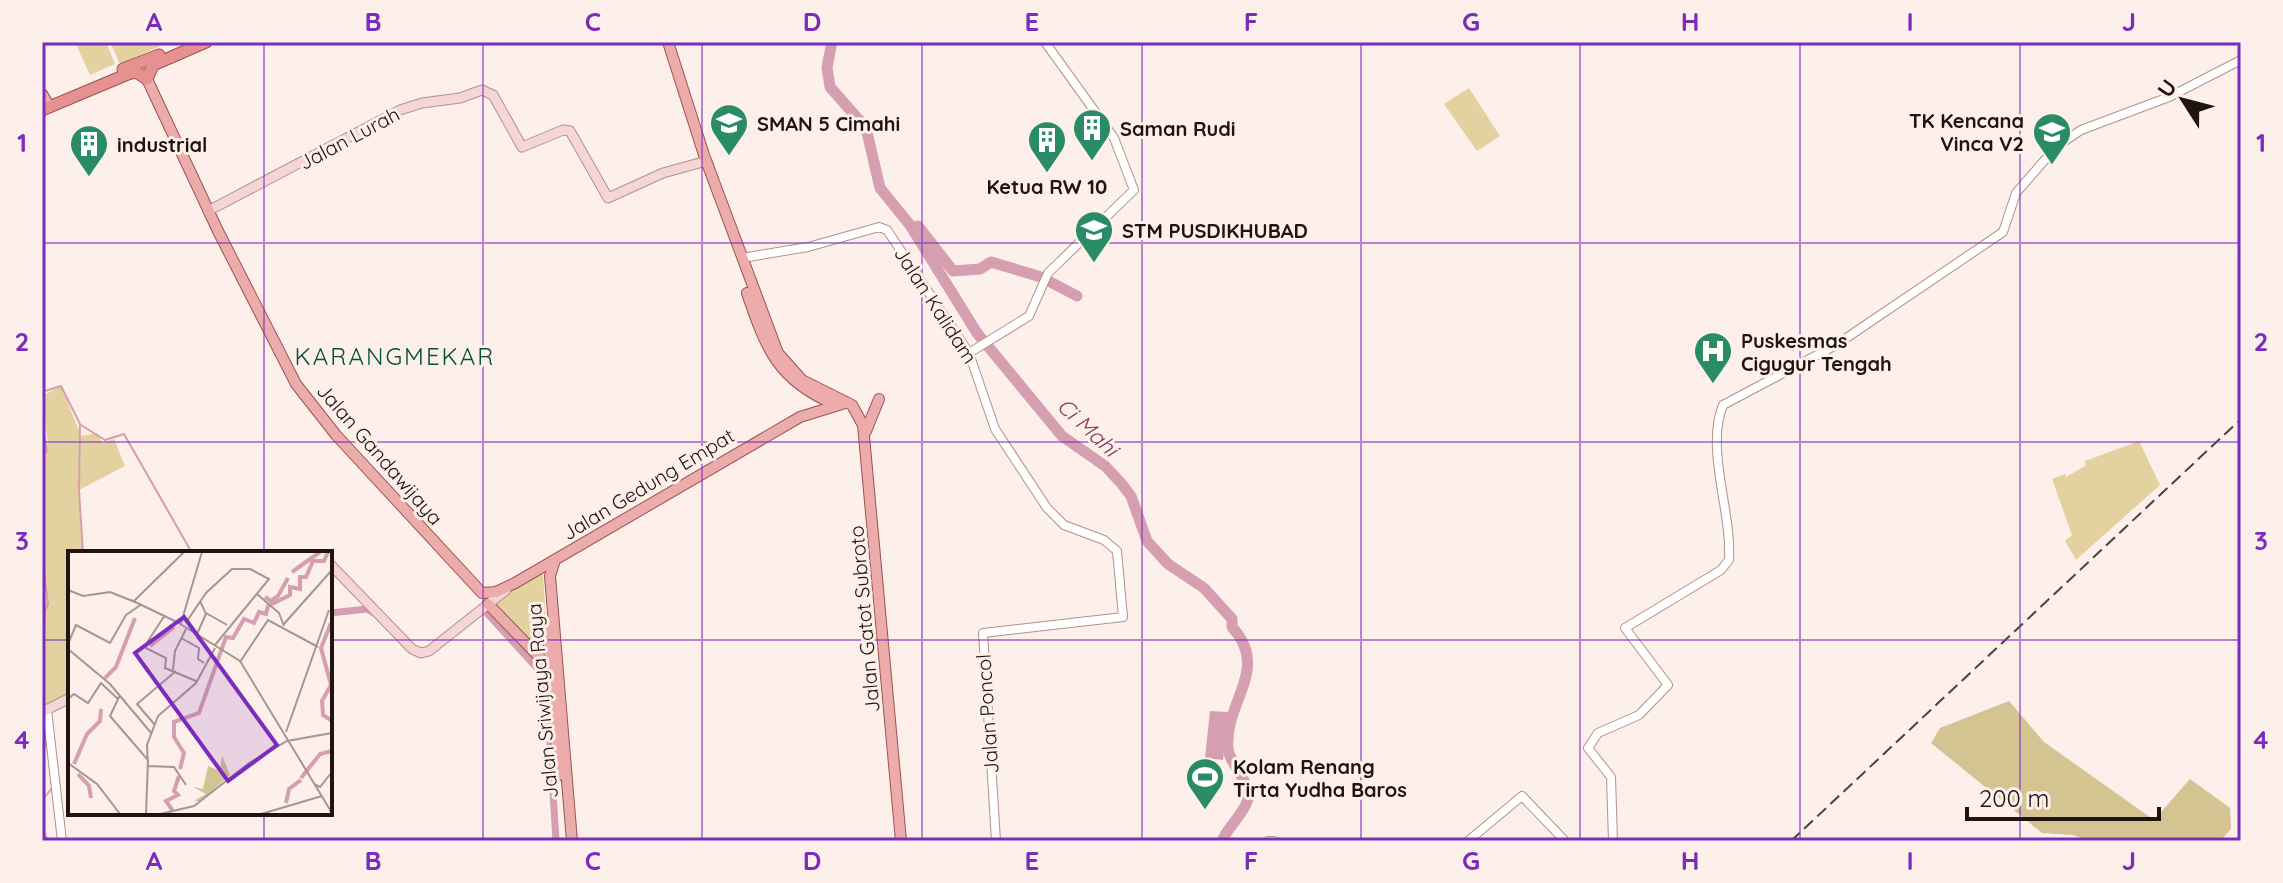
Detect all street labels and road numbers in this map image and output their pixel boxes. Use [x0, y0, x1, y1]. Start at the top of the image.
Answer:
street label: Jalan Lurah [294, 101, 404, 175]
street label: Jalan Kalidam [889, 242, 983, 368]
street label: Jalan Gandawijaya [312, 378, 448, 530]
street label: Jalan Gedung Empat [557, 423, 739, 545]
street label: Jalan Gatot Subroto [843, 525, 885, 713]
street label: Jalan Sriwijaya Raya [521, 603, 563, 799]
street label: Jalan Poncol [970, 653, 1004, 775]

